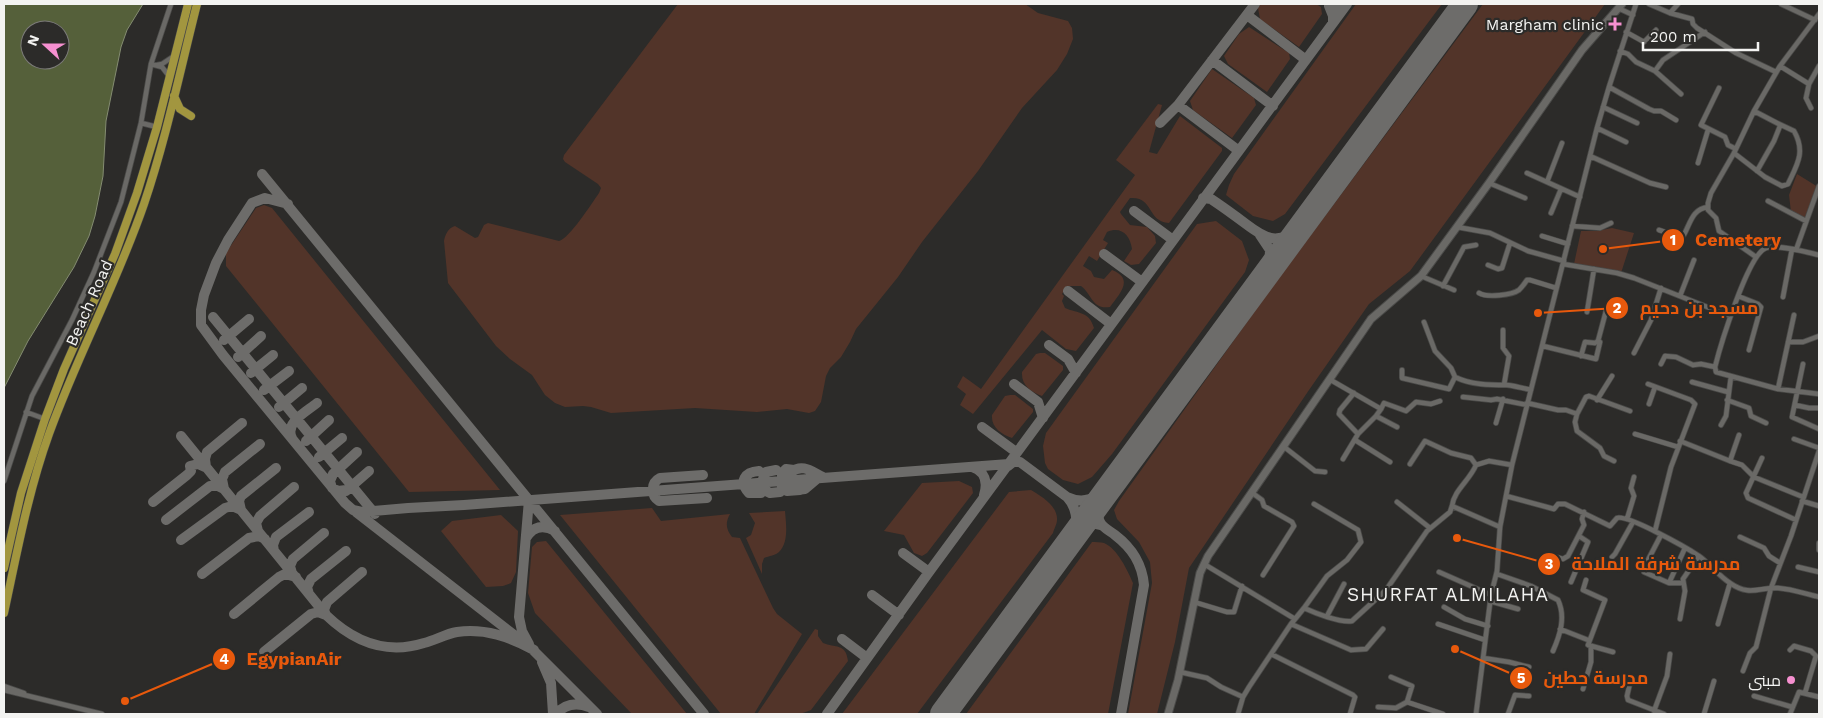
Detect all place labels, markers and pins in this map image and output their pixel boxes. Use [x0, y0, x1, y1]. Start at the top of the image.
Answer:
place label: Margham clinic [1486, 15, 1604, 34]
marker: Margham clinic [1608, 17, 1622, 31]
callout: Cemetery [1660, 223, 1791, 256]
callout: مسجد بن دحيم [1605, 292, 1769, 325]
callout: مدرسة شرفة الملاحة [1536, 548, 1750, 581]
callout: EgypianAir [212, 643, 351, 676]
callout: مدرسة حطين [1509, 661, 1659, 694]
place label: مبنى [1748, 671, 1781, 691]
marker: مبنى [1785, 674, 1797, 686]

